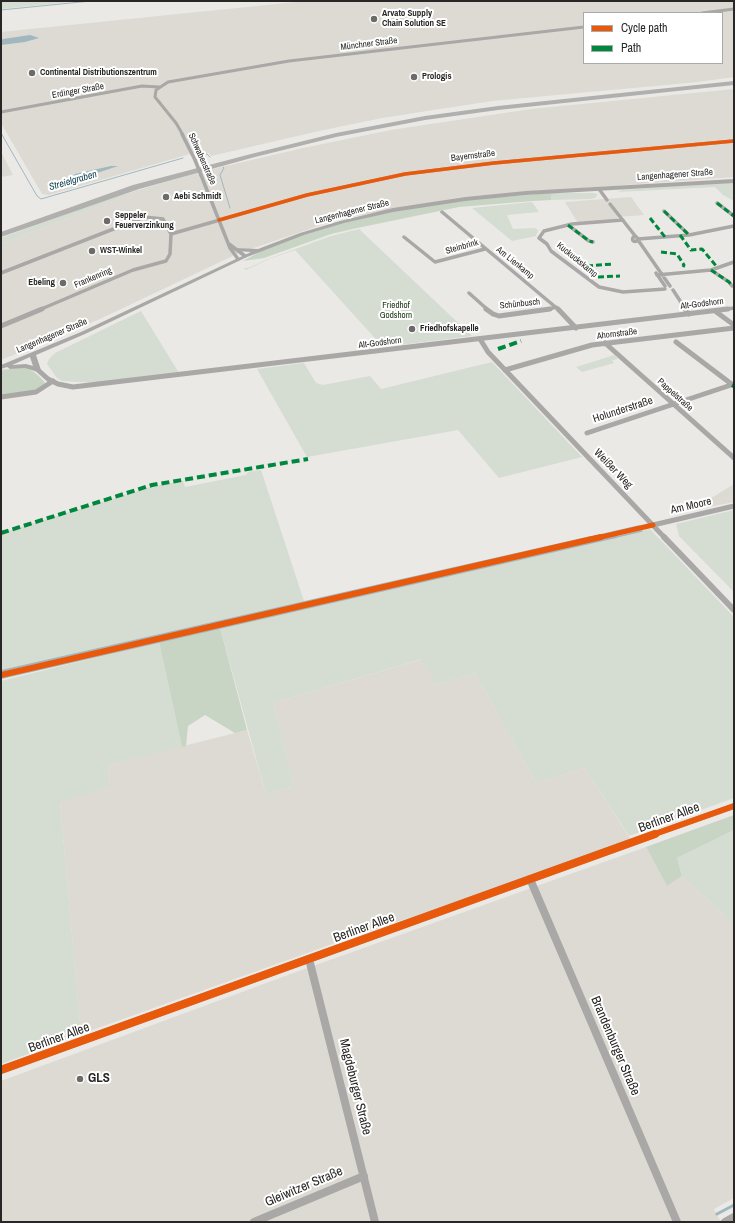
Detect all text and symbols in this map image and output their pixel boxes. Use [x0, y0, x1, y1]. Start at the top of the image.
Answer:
place label: Arvato Supply Chain Solution SE [382, 9, 446, 30]
legend [583, 12, 723, 64]
marker: Arvato Supply Chain Solution SE [369, 14, 379, 24]
text: Cycle path [621, 20, 668, 36]
street label: Münchner Straße [340, 35, 398, 53]
text: Path [621, 40, 641, 56]
marker: Continental Distributionszentrum [27, 68, 37, 78]
place label: Continental Distributionszentrum [40, 68, 157, 78]
marker: Prologis [409, 72, 419, 82]
place label: Prologis [422, 72, 452, 82]
street label: Erdinger Straße [51, 81, 105, 101]
street label: Schwabenstraße [186, 132, 218, 186]
street label: Bayernstraße [450, 148, 496, 164]
street label: Langenhagener Straße [637, 167, 713, 183]
water label: Streielgraben [48, 168, 98, 194]
marker: Aebi Schmidt [161, 192, 171, 202]
place label: Aebi Schmidt [174, 192, 221, 202]
street label: Langenhagener Straße [314, 198, 390, 226]
place label: Seppeler Feuerverzinkung [115, 211, 174, 232]
marker: Seppeler Feuerverzinkung [102, 216, 112, 226]
street label: Steinbrink [444, 237, 480, 257]
street label: Kuckuckskamp [554, 240, 600, 280]
street label: Am Lienkamp [494, 244, 536, 282]
marker: WST-Winkel [87, 246, 97, 256]
place label: WST-Winkel [100, 246, 142, 256]
street label: Frankenring [73, 265, 113, 291]
place label: Ebeling [28, 278, 55, 288]
marker: Ebeling [58, 278, 68, 288]
street label: Alt-Godshorn [680, 296, 724, 312]
street label: Schünbusch [499, 297, 541, 311]
park label: Friedhof Godshorn [380, 301, 412, 322]
street label: Langenhagener Straße [15, 316, 89, 356]
marker: Friedhofskapelle [407, 324, 417, 334]
place label: Friedhofskapelle [420, 324, 479, 334]
street label: Ahornstraße [596, 326, 638, 342]
street label: Alt-Godshorn [358, 335, 402, 351]
street label: Pappelstraße [655, 376, 695, 414]
street label: Holunderstraße [591, 394, 655, 426]
street label: Weißer Weg [591, 446, 635, 492]
street label: Am Moore [669, 495, 713, 517]
street label: Berliner Allee [636, 800, 702, 836]
street label: Berliner Allee [331, 910, 397, 946]
street label: Brandenburger Straße [587, 994, 643, 1098]
street label: Berliner Allee [26, 1020, 92, 1056]
street label: Magdeburger Straße [336, 1037, 374, 1137]
place label: GLS [88, 1071, 110, 1087]
marker: GLS [75, 1074, 85, 1084]
street label: Gleiwitzer Straße [263, 1164, 345, 1210]

